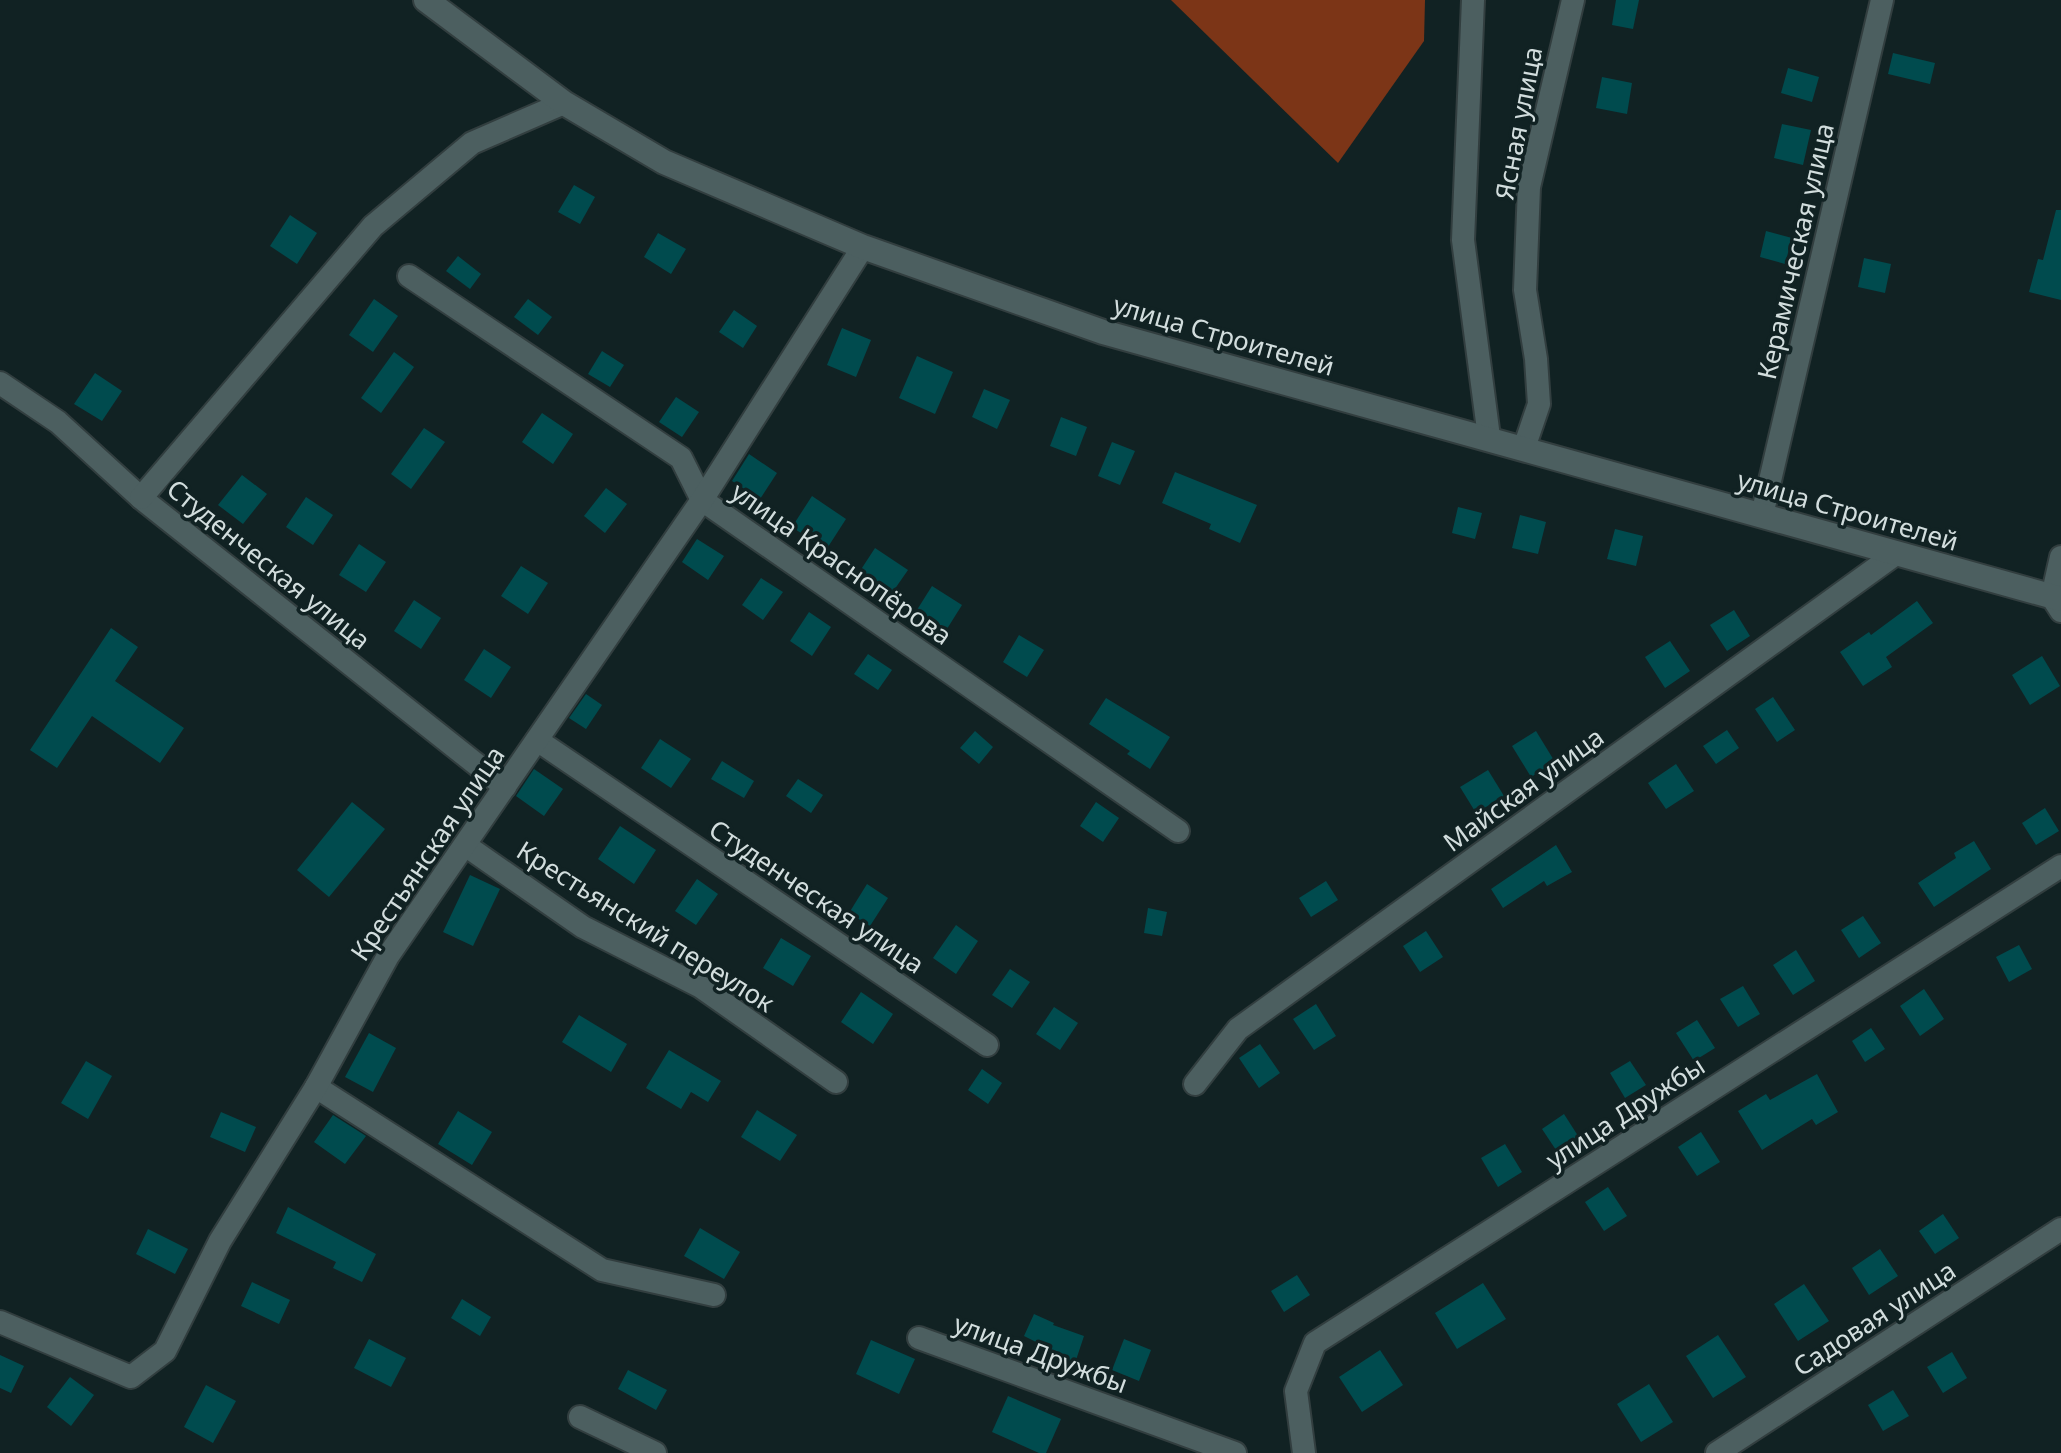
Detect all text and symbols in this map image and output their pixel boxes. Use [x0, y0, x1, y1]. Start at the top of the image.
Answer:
street label: Ясная улица [1486, 43, 1550, 203]
street label: Керамическая улица [1748, 119, 1842, 383]
street label: улица Строителей [1109, 286, 1339, 384]
street label: улица Строителей [1733, 461, 1963, 559]
street label: Студенческая улица [160, 471, 378, 657]
street label: улица Краснопёрова [725, 473, 959, 653]
street label: Майская улица [1435, 719, 1611, 859]
street label: Крестьянская улица [342, 738, 512, 968]
street label: Студенческая улица [702, 811, 932, 981]
street label: Крестьянский переулок [510, 832, 782, 1020]
street label: улица Дружбы [1539, 1047, 1711, 1177]
street label: Садовая улица [1786, 1252, 1962, 1384]
street label: улица Дружбы [949, 1305, 1133, 1401]

